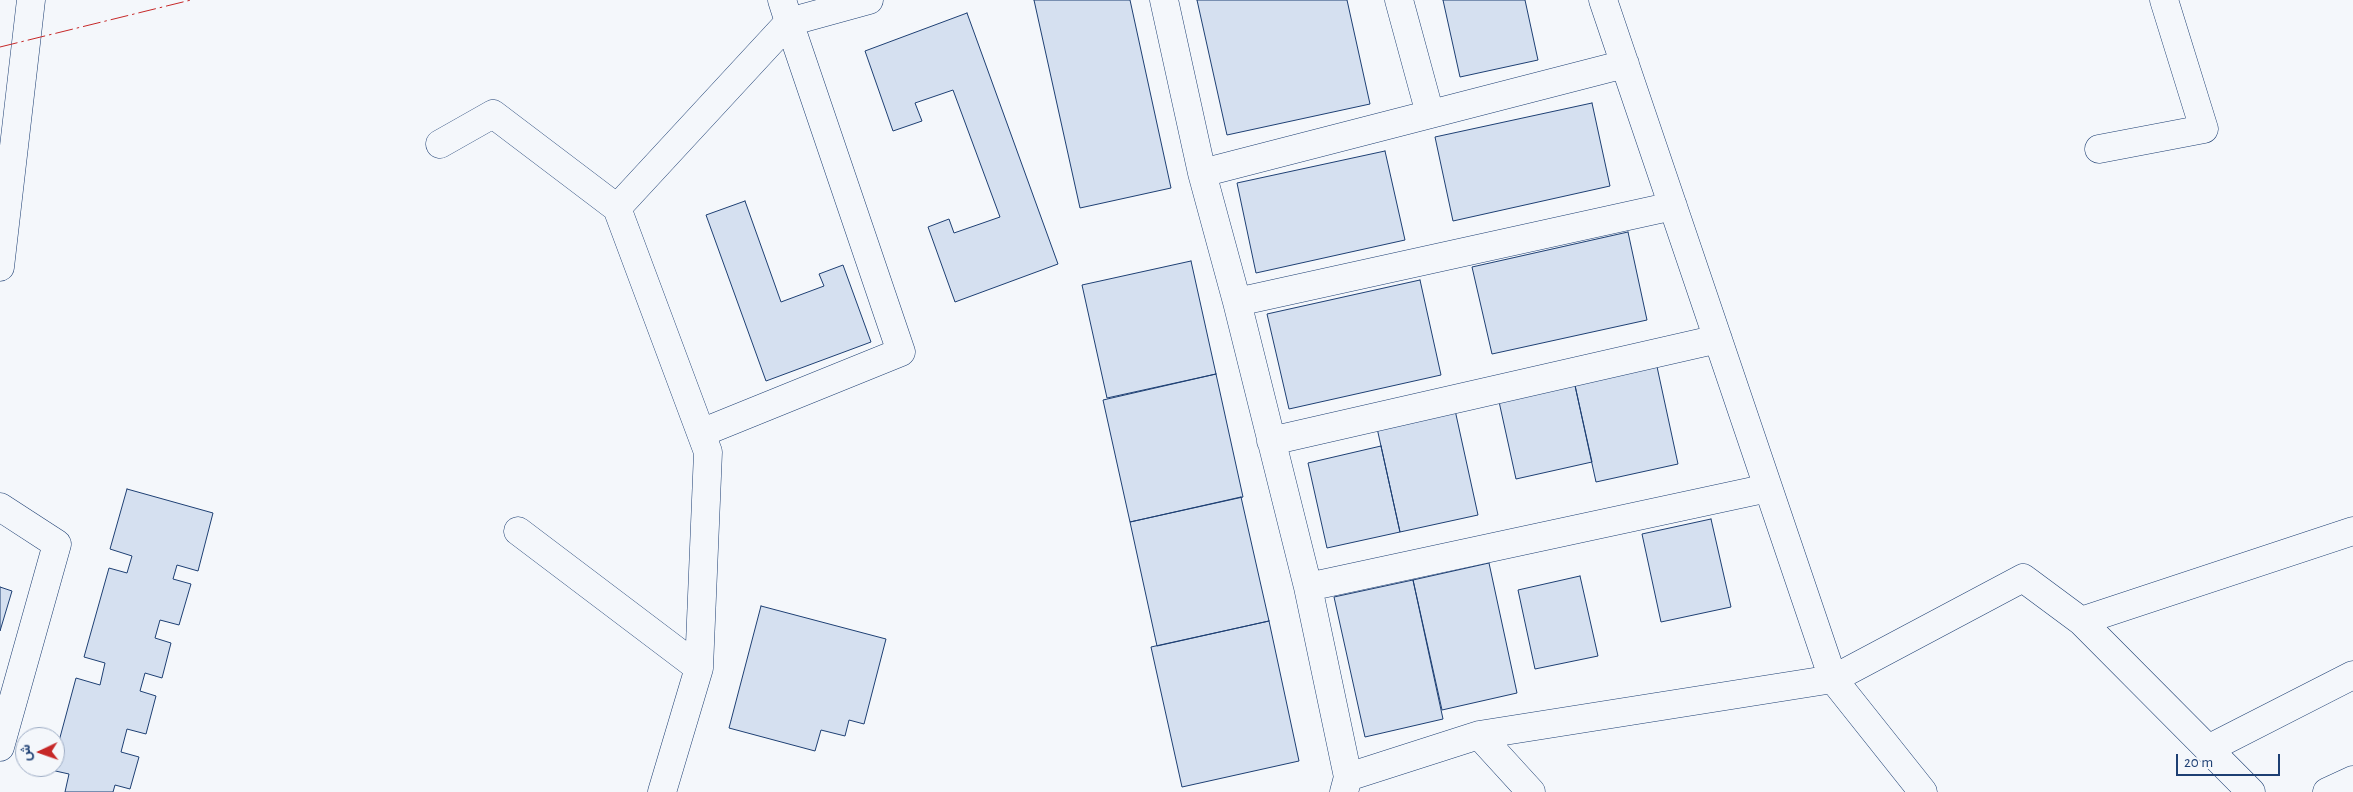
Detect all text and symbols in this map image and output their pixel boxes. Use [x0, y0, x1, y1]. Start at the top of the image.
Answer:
north arrow [15, 727, 65, 777]
text: ش [19, 744, 33, 762]
scale bar [2178, 744, 2282, 776]
text: 20 m [2184, 755, 2213, 770]

